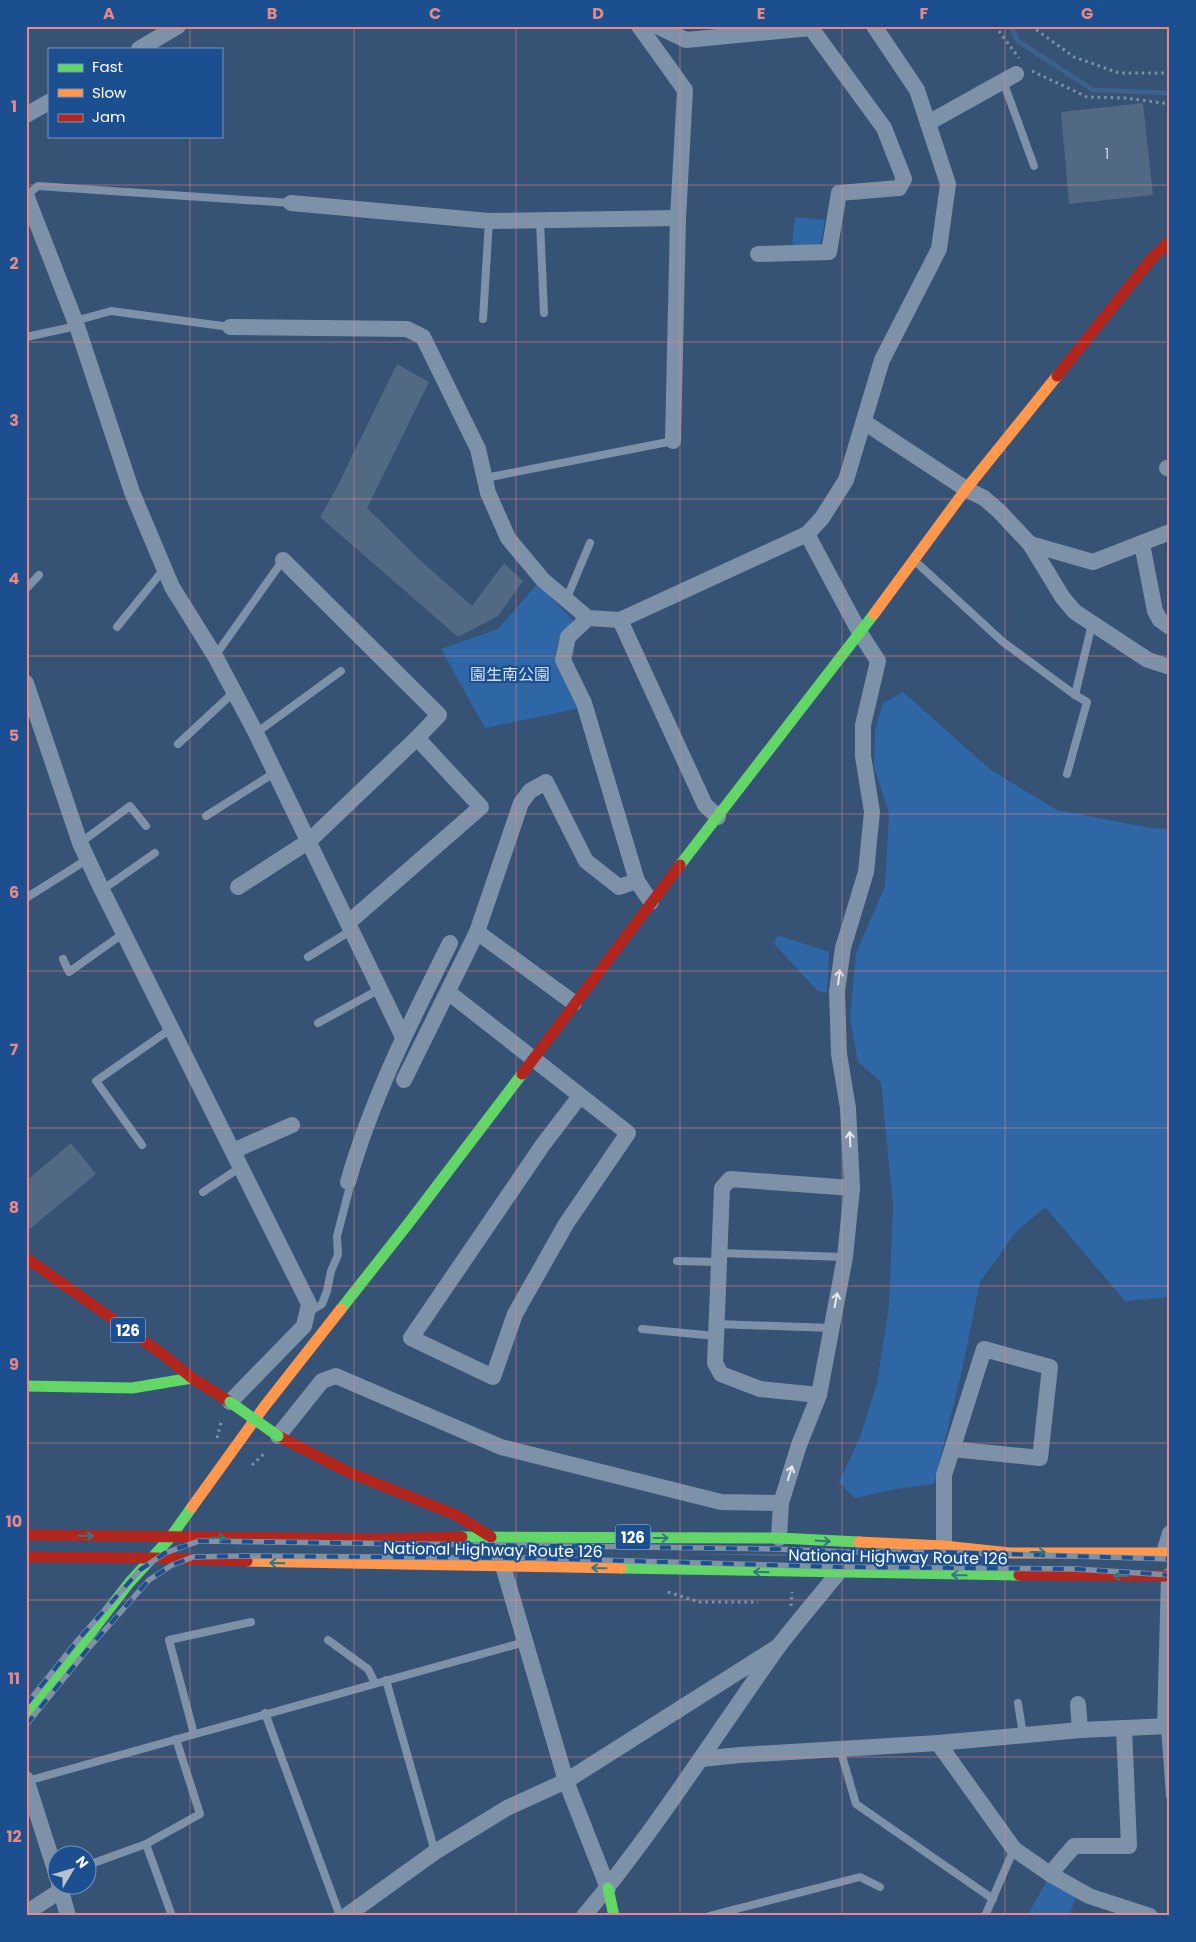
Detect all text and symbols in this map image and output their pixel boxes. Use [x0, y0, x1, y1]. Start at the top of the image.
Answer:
text: A [103, 2, 115, 25]
text: B [267, 2, 277, 25]
text: C [429, 2, 441, 25]
text: D [592, 2, 604, 25]
text: E [757, 2, 765, 25]
text: F [920, 2, 929, 25]
text: G [1081, 2, 1093, 25]
legend [48, 48, 222, 138]
text: Fast [92, 56, 123, 77]
text: Slow [92, 82, 127, 103]
text: 1 [11, 95, 17, 118]
text: Jam [92, 106, 126, 127]
house number: 1 [1105, 144, 1109, 164]
text: 2 [9, 252, 19, 275]
text: 3 [9, 409, 19, 432]
text: 4 [9, 567, 20, 590]
park label: 園生南公園 [470, 663, 550, 686]
text: 5 [9, 724, 19, 747]
text: 6 [9, 881, 19, 904]
one-way arrow [834, 970, 844, 986]
text: 7 [10, 1038, 19, 1061]
one-way arrow [845, 1131, 854, 1147]
text: 8 [9, 1196, 19, 1219]
one-way arrow [832, 1292, 841, 1308]
road number: 126 [110, 1318, 146, 1342]
text: 9 [9, 1353, 19, 1376]
one-way arrow [786, 1466, 796, 1482]
text: 10 [6, 1510, 22, 1533]
road number: 126 [616, 1524, 650, 1550]
one-way arrow [78, 1531, 94, 1541]
one-way arrow [210, 1533, 226, 1543]
one-way arrow [653, 1533, 669, 1542]
one-way arrow [815, 1536, 831, 1545]
street label: National Highway Route 126 [383, 1537, 603, 1563]
street label: National Highway Route 126 [788, 1544, 1008, 1570]
one-way arrow [1030, 1547, 1046, 1557]
one-way arrow [270, 1558, 286, 1567]
one-way arrow [591, 1564, 607, 1573]
one-way arrow [753, 1567, 770, 1577]
one-way arrow [951, 1570, 967, 1580]
one-way arrow [1113, 1571, 1130, 1581]
text: 11 [8, 1667, 20, 1690]
text: 12 [6, 1825, 22, 1848]
north arrow [48, 1844, 98, 1894]
text: N [71, 1852, 93, 1872]

